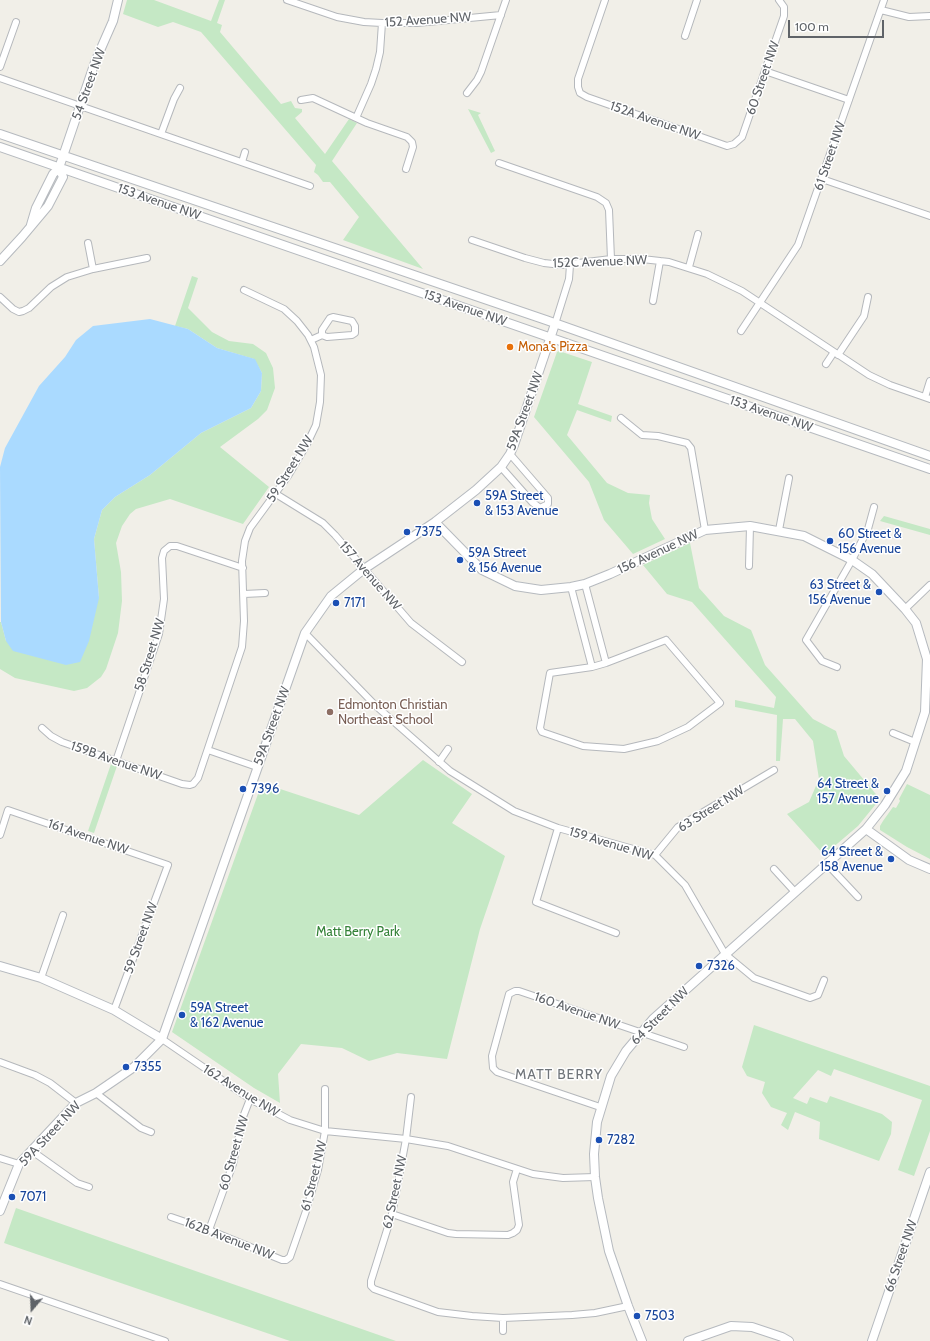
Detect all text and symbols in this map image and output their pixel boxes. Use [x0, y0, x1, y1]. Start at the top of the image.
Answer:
street label: 152 Avenue NW [384, 9, 472, 31]
scale bar [790, 12, 886, 38]
text: 100 m [795, 19, 829, 34]
street label: 60 Street NW [743, 39, 783, 117]
street label: 54 Street NW [69, 46, 109, 122]
street label: 152A Avenue NW [608, 98, 702, 144]
street label: 61 Street NW [811, 119, 849, 193]
street label: 153 Avenue NW [115, 180, 203, 224]
street label: 152C Avenue NW [552, 253, 648, 271]
street label: 153 Avenue NW [421, 286, 509, 330]
place label: Mona's Pizza [518, 339, 588, 355]
marker: Mona's Pizza [505, 342, 515, 352]
street label: 59A Street NW [504, 369, 546, 453]
street label: 153 Avenue NW [727, 392, 815, 436]
street label: 59 Street NW [263, 433, 317, 505]
place label: 59A Street & 153 Avenue [485, 488, 558, 519]
marker: 59A Street & 153 Avenue [472, 498, 482, 508]
place label: 7375 [415, 524, 442, 540]
place label: 60 Street & 156 Avenue [838, 526, 902, 557]
marker: 7375 [402, 527, 412, 537]
street label: 156 Avenue NW [615, 527, 701, 577]
marker: 60 Street & 156 Avenue [825, 536, 835, 546]
street label: 157 Avenue NW [336, 538, 404, 614]
place label: 59A Street & 156 Avenue [468, 545, 542, 576]
marker: 59A Street & 156 Avenue [455, 555, 465, 565]
place label: 63 Street & 156 Avenue [808, 577, 871, 608]
marker: 63 Street & 156 Avenue [874, 587, 884, 597]
place label: 7171 [344, 595, 366, 611]
marker: 7171 [331, 598, 341, 608]
street label: 58 Street NW [131, 617, 169, 693]
street label: 59A Street NW [251, 684, 293, 768]
place label: Edmonton Christian Northeast School [338, 697, 448, 728]
marker: Edmonton Christian Northeast School [325, 707, 335, 717]
street label: 159B Avenue NW [69, 738, 163, 784]
place label: 64 Street & 157 Avenue [817, 776, 879, 807]
place label: 7396 [251, 781, 279, 797]
street label: 63 Street NW [675, 782, 747, 836]
marker: 7396 [238, 784, 248, 794]
marker: 64 Street & 157 Avenue [882, 786, 892, 796]
street label: 161 Avenue NW [46, 816, 130, 858]
street label: 159 Avenue NW [567, 824, 655, 864]
place label: 64 Street & 158 Avenue [820, 844, 883, 875]
marker: 64 Street & 158 Avenue [886, 854, 896, 864]
street label: 59 Street NW [121, 900, 161, 976]
park label: Matt Berry Park [316, 924, 400, 940]
place label: 7326 [707, 958, 735, 974]
marker: 7326 [694, 961, 704, 971]
street label: 64 Street NW [628, 984, 692, 1048]
street label: 160 Avenue NW [532, 989, 622, 1033]
place label: 59A Street & 162 Avenue [190, 1000, 263, 1031]
marker: 59A Street & 162 Avenue [177, 1010, 187, 1020]
place label: 7355 [134, 1059, 162, 1075]
street label: 162 Avenue NW [200, 1061, 282, 1121]
marker: 7355 [121, 1062, 131, 1072]
district label: MATT BERRY [515, 1067, 603, 1083]
street label: 59A Street NW [16, 1098, 84, 1170]
street label: 60 Street NW [216, 1114, 252, 1192]
place label: 7282 [607, 1132, 635, 1148]
marker: 7282 [594, 1135, 604, 1145]
street label: 61 Street NW [298, 1139, 330, 1213]
street label: 62 Street NW [380, 1154, 410, 1230]
place label: 7071 [20, 1189, 46, 1205]
marker: 7071 [7, 1192, 17, 1202]
street label: 162B Avenue NW [182, 1215, 276, 1263]
street label: 66 Street NW [881, 1218, 921, 1294]
north arrow [12, 1289, 52, 1329]
place label: 7503 [645, 1308, 675, 1324]
marker: 7503 [632, 1311, 642, 1321]
text: N [22, 1312, 34, 1328]

